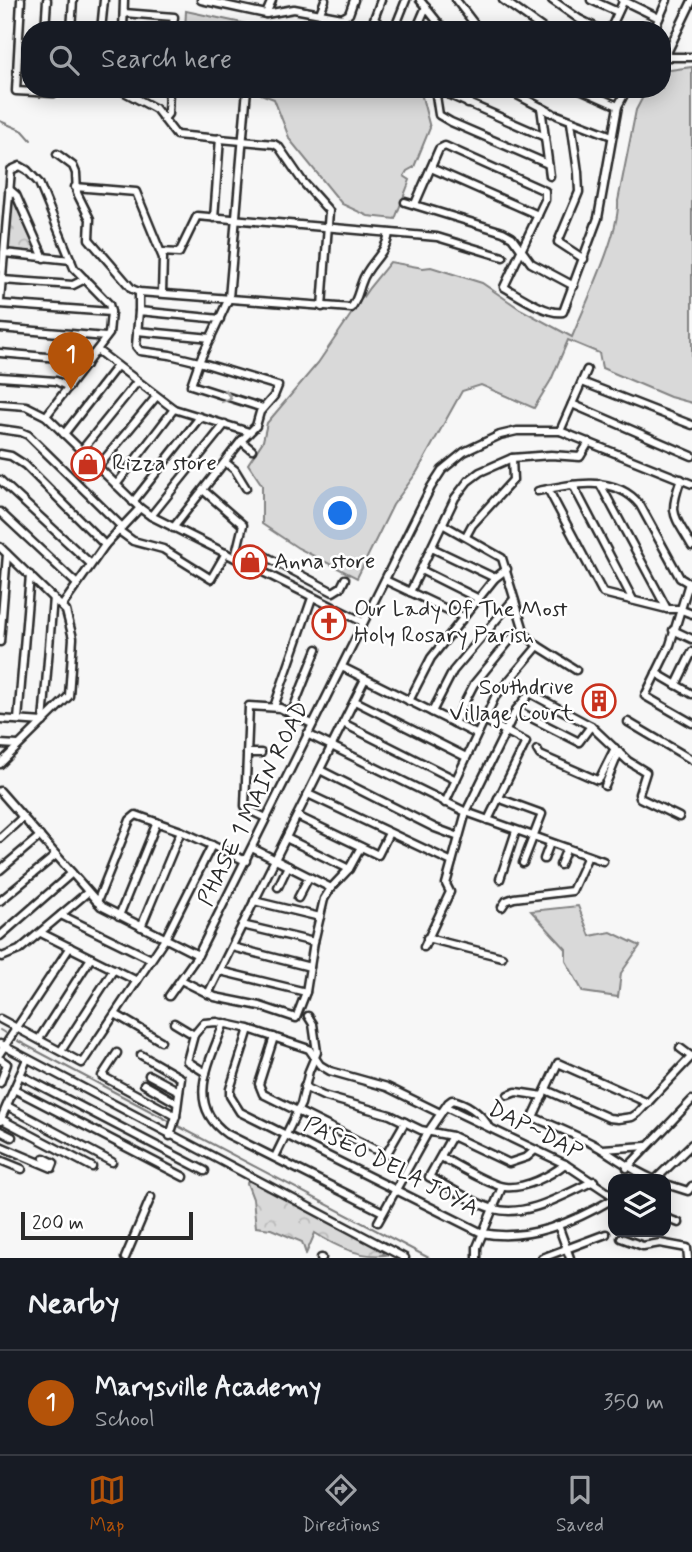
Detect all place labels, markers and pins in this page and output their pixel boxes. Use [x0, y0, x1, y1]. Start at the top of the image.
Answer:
pin: 1 [48, 332, 94, 390]
shop icon: Rizza store [69, 445, 107, 483]
place label: Rizza store [112, 449, 217, 479]
shop icon: Anna store [231, 543, 269, 581]
place label: Anna store [274, 547, 375, 577]
place label: Our Lady Of The Most Holy Rosary Parish [354, 595, 568, 651]
church icon: Our Lady Of The Most Holy Rosary Parish [310, 604, 348, 642]
place label: Southdrive Village Court [449, 673, 574, 729]
building icon: Southdrive Village Court [580, 682, 618, 720]

